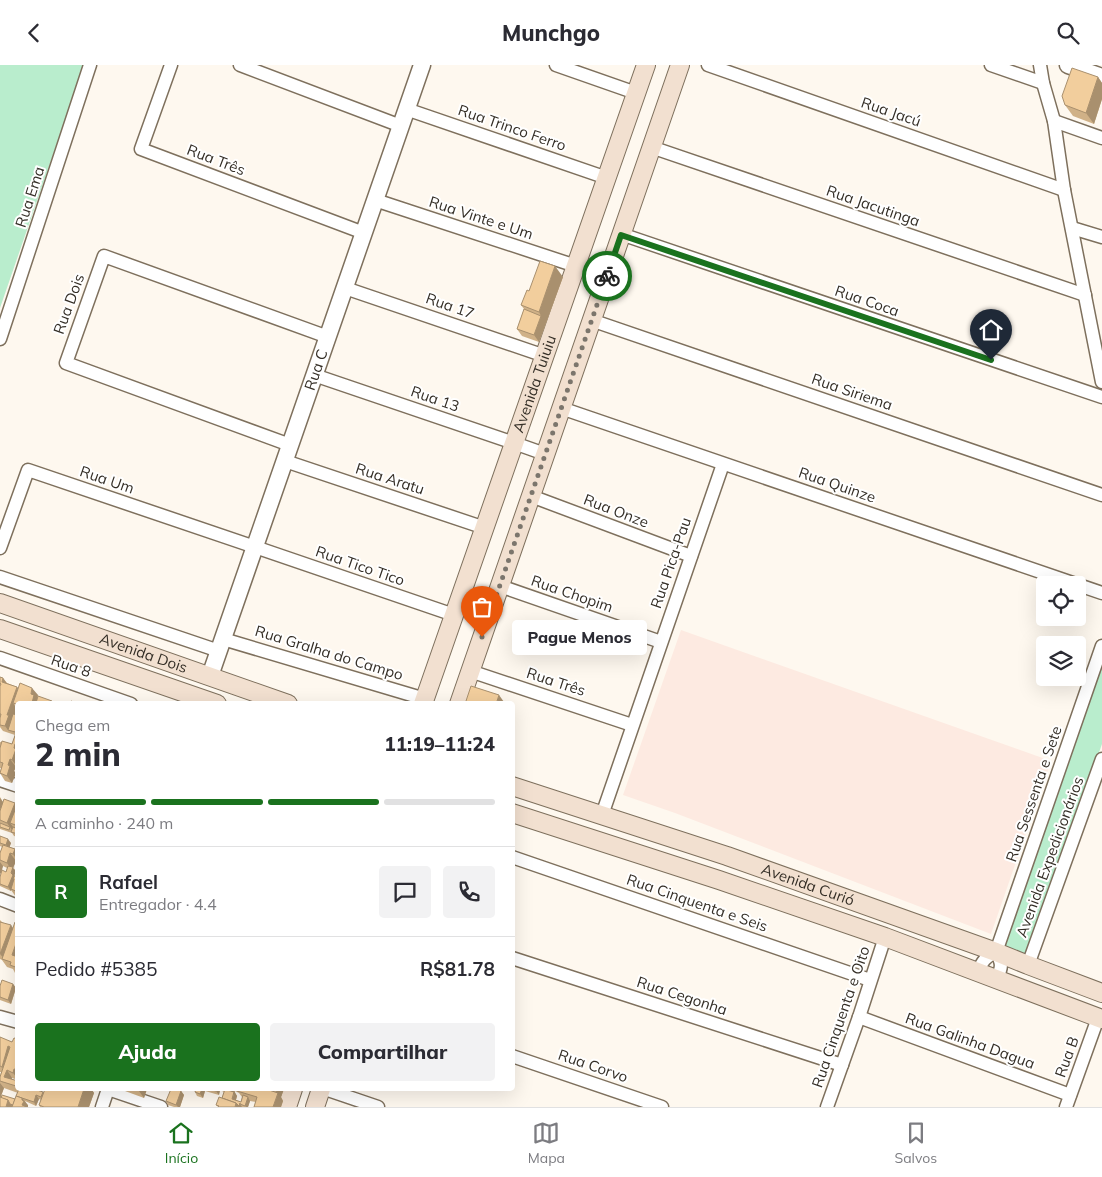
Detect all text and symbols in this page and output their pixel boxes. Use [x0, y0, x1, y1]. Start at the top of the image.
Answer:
icon: back [20, 19, 48, 47]
text: Munchgo [502, 19, 600, 47]
icon: search [1054, 19, 1082, 47]
street label: Rua Jacú [859, 92, 924, 131]
street label: Rua Trinco Ferro [456, 100, 569, 155]
street label: Rua Três [184, 140, 248, 179]
street label: Rua Ema [11, 164, 48, 230]
street label: Rua Jacutinga [824, 181, 922, 230]
street label: Rua Vinte e Um [427, 192, 536, 243]
courier [582, 251, 632, 301]
icon: bike [593, 262, 621, 290]
street label: Rua Dois [49, 271, 88, 337]
street label: Rua Coca [833, 281, 902, 320]
street label: Rua 17 [423, 288, 477, 323]
pin [970, 309, 1012, 360]
icon: home [977, 316, 1005, 344]
street label: Avenida Tuiuiu [508, 332, 560, 435]
street label: Rua C [300, 347, 332, 393]
street label: Rua Siriema [809, 369, 895, 414]
street label: Rua 13 [408, 381, 462, 416]
street label: Rua Aratu [353, 458, 427, 499]
street label: Rua Um [78, 461, 137, 498]
street label: Rua Quinze [796, 462, 878, 507]
street label: Rua Onze [581, 489, 651, 532]
street label: Rua Pica-Pau [646, 515, 695, 611]
street label: Rua Tico Tico [313, 541, 407, 590]
street label: Rua Chopim [529, 571, 616, 616]
map controls [1036, 576, 1086, 686]
button: locate [1036, 576, 1086, 626]
pin [461, 586, 503, 637]
icon: bag [468, 593, 496, 621]
callout: Pague Menos [512, 619, 647, 655]
street label: Rua Gralha do Campo [253, 621, 405, 684]
text: Pague Menos [527, 627, 632, 647]
street label: Avenida Dois [97, 629, 190, 677]
button: layers [1036, 636, 1086, 686]
street label: Rua 8 [49, 650, 94, 681]
street label: Rua Três [524, 663, 588, 700]
text: Chega em [35, 715, 110, 735]
street label: Rua Sessenta e Sete [1001, 723, 1066, 864]
text: 11:19–11:24 [384, 732, 495, 756]
text: 2 min [35, 734, 121, 774]
street label: Avenida Expedicionários [1012, 774, 1088, 940]
text: A caminho · 240 m [35, 813, 173, 833]
street label: Avenida Curió [759, 859, 857, 910]
button: chat [379, 866, 431, 918]
button: phone [443, 866, 495, 918]
street label: Rua Cinquenta e Seis [624, 869, 770, 936]
text: Rafael [99, 870, 158, 894]
text: R [54, 880, 68, 904]
text: Entregador · 4.4 [99, 894, 216, 914]
street label: Rua Cinquenta e Oito [807, 944, 874, 1090]
text: Pedido #5385 [35, 957, 157, 981]
text: R$81.78 [420, 957, 495, 981]
street label: Rua Cegonha [634, 972, 730, 1019]
street label: Rua Galinha Dagua [903, 1008, 1038, 1073]
button: Ajuda [35, 1023, 260, 1081]
button: Compartilhar [270, 1023, 495, 1081]
street label: Rua B [1050, 1034, 1083, 1080]
street label: Rua Corvo [556, 1045, 631, 1086]
tab: Início [165, 1119, 198, 1167]
tab: Mapa [528, 1119, 565, 1167]
tab: Salvos [894, 1119, 937, 1167]

